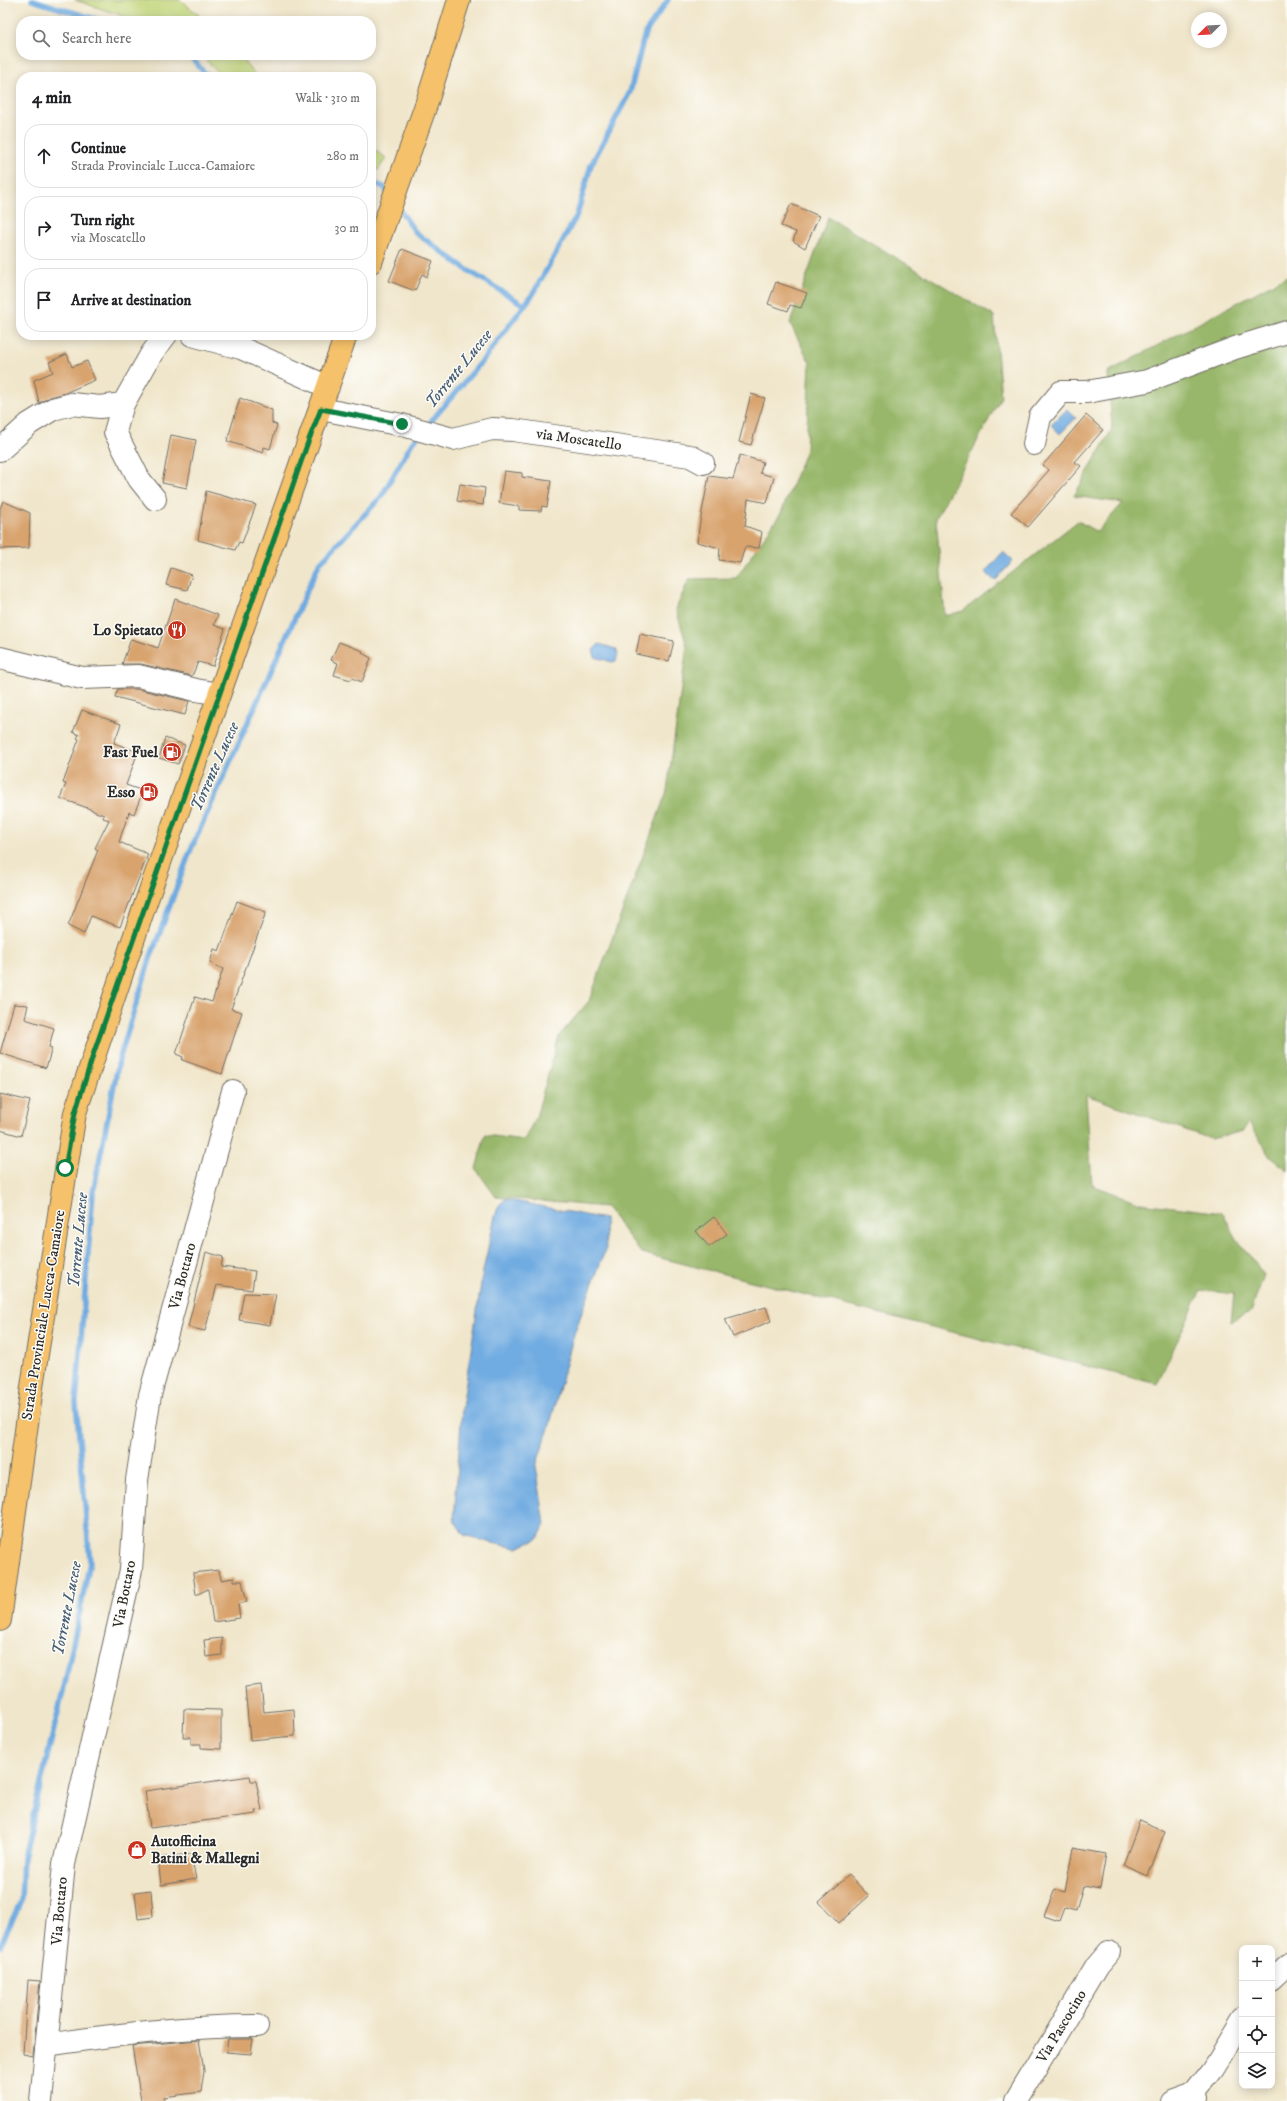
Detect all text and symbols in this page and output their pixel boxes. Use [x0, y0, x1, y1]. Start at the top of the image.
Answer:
north arrow [1191, 12, 1227, 48]
search box [16, 16, 376, 60]
icon: search [30, 27, 52, 49]
text: Search here [62, 29, 131, 48]
text: 4 min [32, 87, 71, 109]
text: Walk · 310 m [295, 90, 360, 106]
text: Continue [71, 139, 126, 158]
icon: ahead [33, 145, 55, 167]
text: 280 m [327, 148, 359, 164]
text: Strada Provinciale Lucca-Camaiore [71, 158, 255, 174]
text: Turn right [71, 211, 134, 230]
icon: right [33, 217, 55, 239]
text: 30 m [335, 220, 359, 236]
text: via Moscatello [71, 230, 146, 246]
icon: arrive [33, 289, 55, 311]
text: Arrive at destination [71, 291, 191, 310]
water label: Torrente Lucese [421, 325, 497, 412]
route end [393, 415, 411, 433]
street label: via Moscatello [534, 424, 623, 455]
restaurant icon: Lo Spietato [166, 619, 188, 641]
place label: Lo Spietato [93, 621, 164, 640]
water label: Torrente Lucese [186, 718, 244, 814]
fuel station icon: Fast Fuel [161, 741, 183, 763]
place label: Fast Fuel [103, 743, 158, 762]
fuel station icon: Esso [138, 781, 160, 803]
place label: Esso [107, 783, 136, 802]
route start [56, 1159, 74, 1177]
water label: Torrente Lucese [64, 1191, 92, 1288]
street label: Strada Provinciale Lucca-Camaiore [17, 1209, 69, 1421]
street label: Via Bottaro [164, 1241, 201, 1313]
water label: Torrente Lucese [48, 1559, 86, 1657]
street label: Via Bottaro [108, 1559, 140, 1631]
place label: Autofficina Batini & Mallegni [150, 1832, 260, 1868]
shop icon: Autofficina Batini & Mallegni [126, 1839, 148, 1861]
street label: Via Bottaro [47, 1876, 72, 1947]
map controls [1239, 1945, 1275, 2089]
button: + [1239, 1945, 1275, 1981]
button: − [1239, 1981, 1275, 2017]
street label: Via Pascocino [1032, 1986, 1091, 2067]
button: locate [1239, 2017, 1275, 2053]
button: layers [1239, 2053, 1275, 2089]

